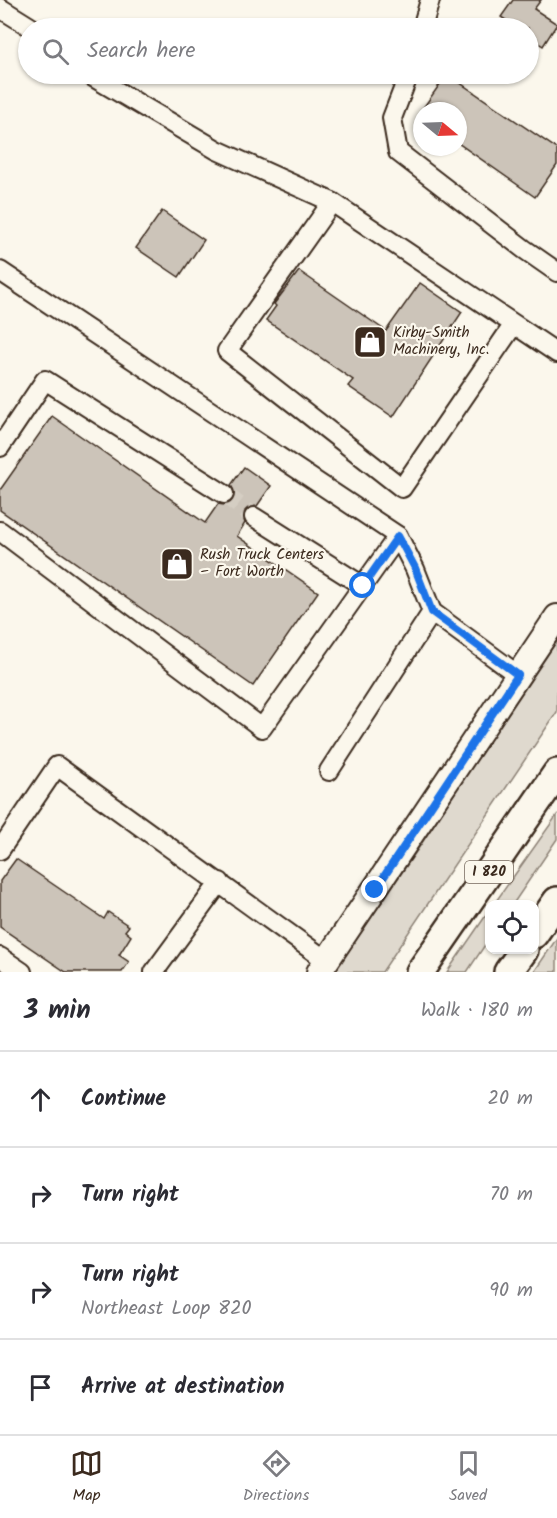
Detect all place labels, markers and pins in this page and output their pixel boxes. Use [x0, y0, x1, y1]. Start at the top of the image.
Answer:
place label: Kirby-Smith Machinery, Inc. [393, 321, 489, 362]
shop icon: Kirby-Smith Machinery, Inc. [352, 324, 388, 360]
place label: Rush Truck Centers – Fort Worth [200, 543, 325, 584]
shop icon: Rush Truck Centers – Fort Worth [159, 546, 195, 582]

